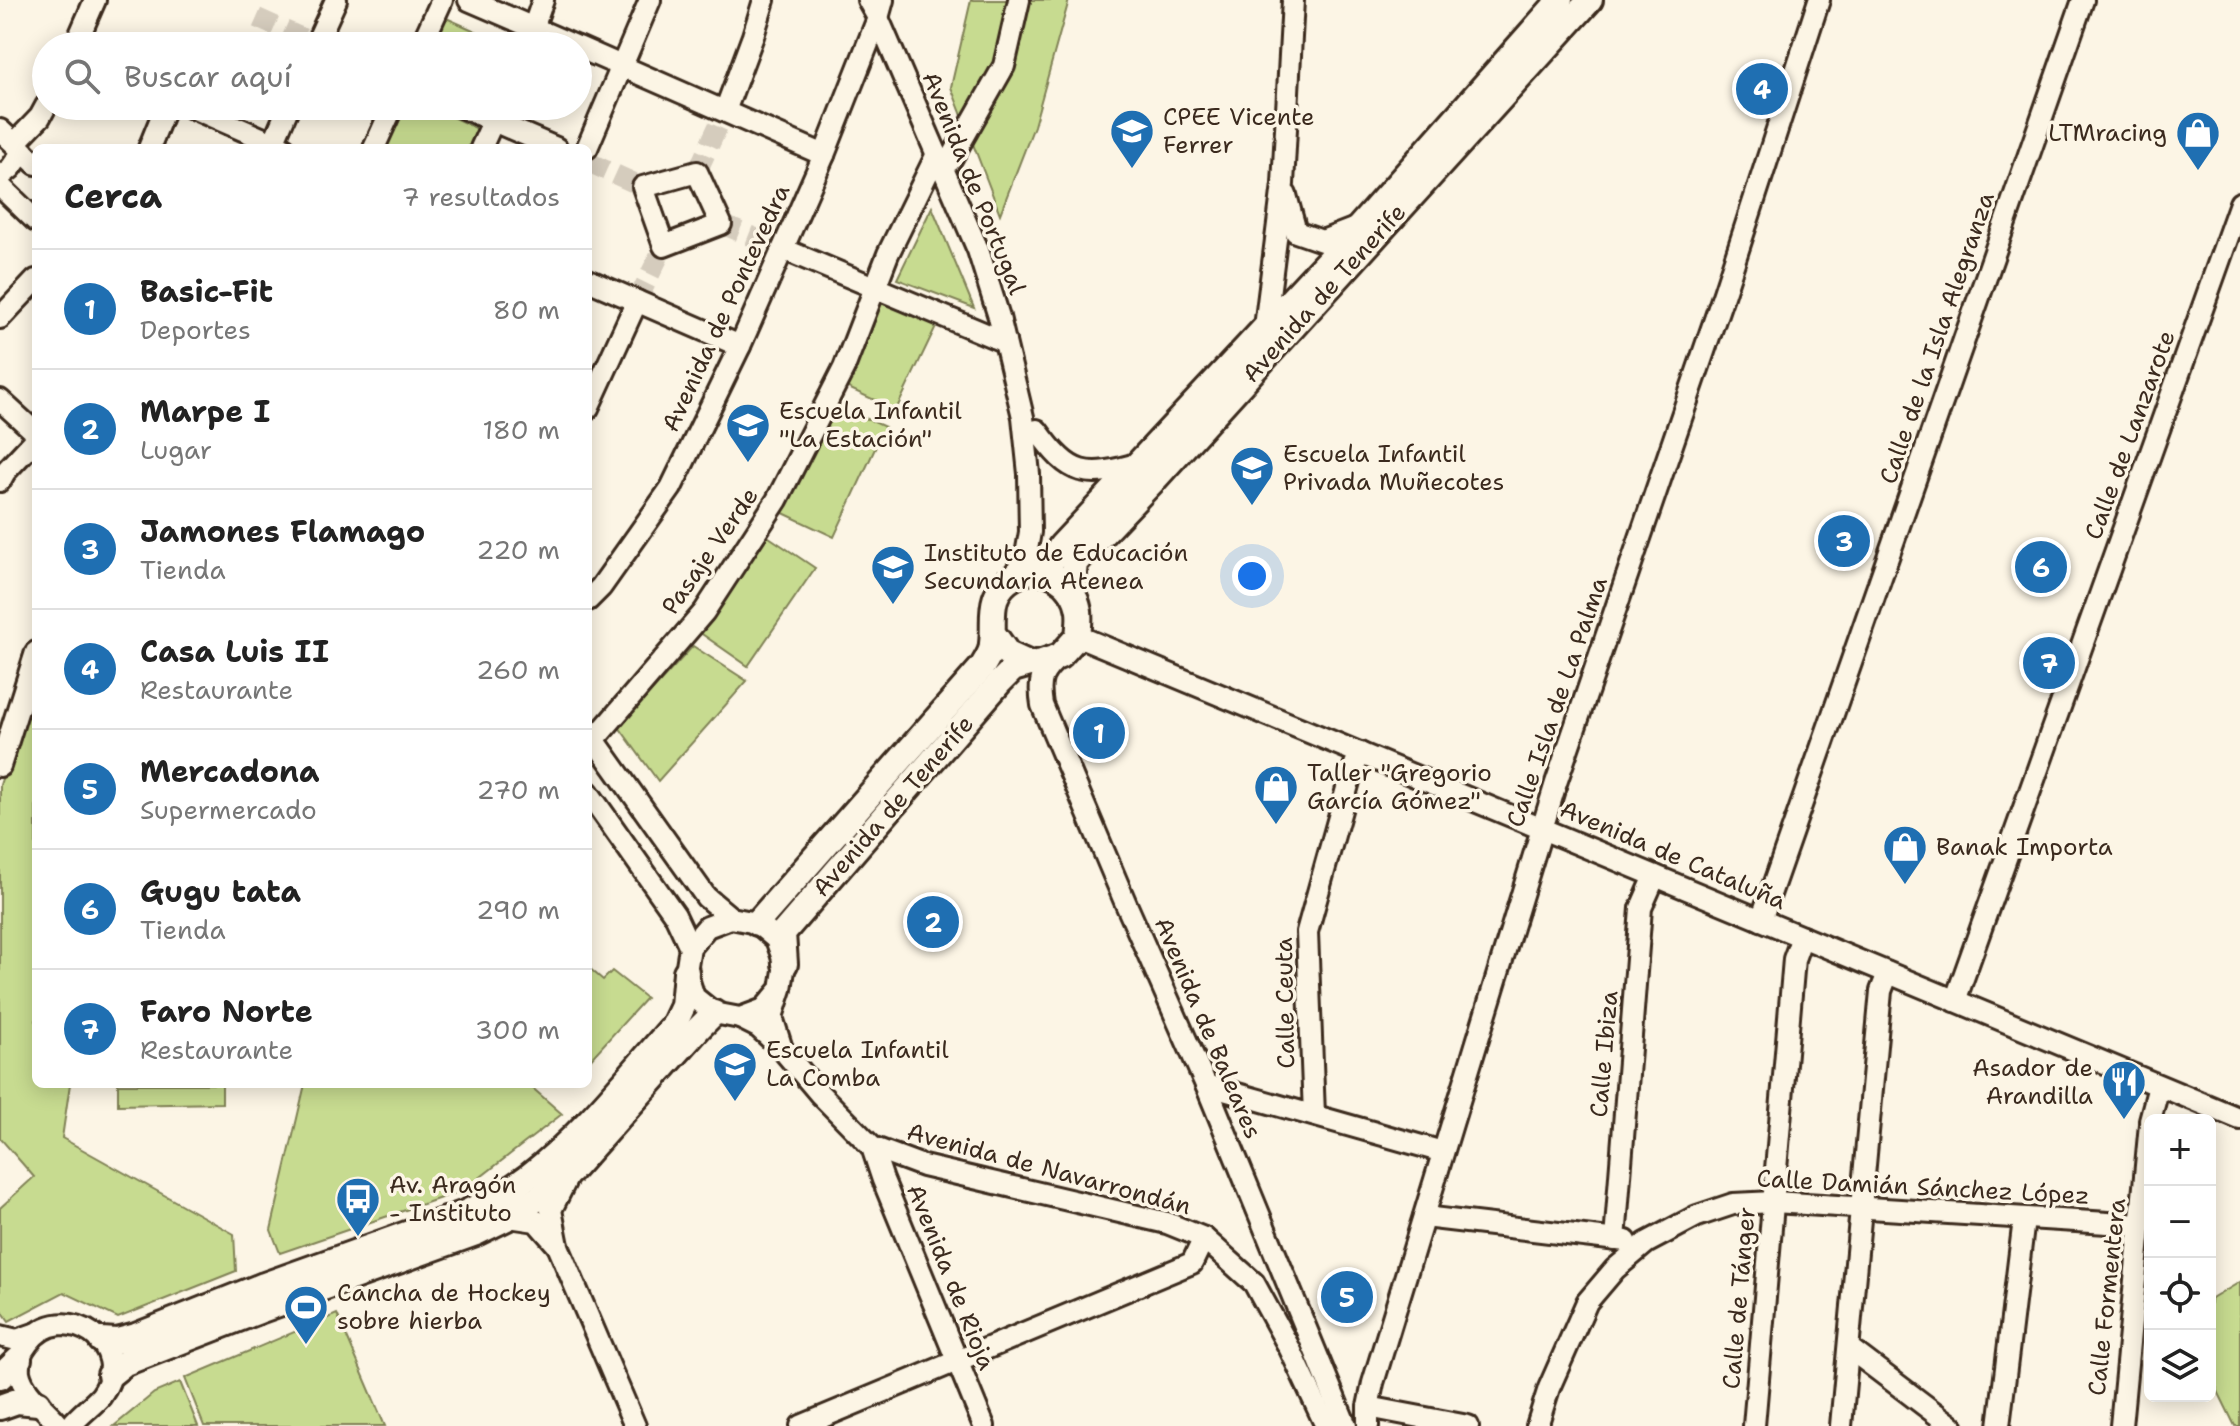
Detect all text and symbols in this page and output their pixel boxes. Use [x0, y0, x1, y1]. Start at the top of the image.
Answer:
search box [32, 32, 592, 120]
icon: search [60, 54, 104, 98]
text: Buscar aquí [124, 56, 292, 97]
pin: 4 [1736, 59, 1788, 119]
street label: Avenida de Portugal [915, 67, 1034, 300]
place label: CPEE Vicente Ferrer [1163, 101, 1315, 161]
school or university icon: CPEE Vicente Ferrer [1108, 107, 1156, 170]
shop icon: LTMracing [2174, 109, 2222, 172]
place label: LTMracing [2048, 117, 2167, 149]
text: Cerca [64, 173, 162, 219]
text: 7 resultados [401, 179, 560, 214]
street label: Avenida de Pontevedra [655, 179, 797, 437]
street label: Calle de la Isla Alegranza [1872, 188, 2002, 488]
street label: Avenida de Tenerife [1235, 197, 1413, 389]
text: Basic-Fit [140, 271, 273, 312]
text: 1 [84, 292, 96, 327]
text: 80 m [493, 292, 560, 327]
text: Deportes [140, 312, 251, 347]
street label: Calle de Lanzarote [2077, 326, 2183, 544]
text: Marpe I [140, 391, 270, 432]
place label: Escuela Infantil "La Estación" [779, 395, 963, 455]
school or university icon: Escuela Infantil "La Estación" [724, 401, 772, 464]
text: 2 [81, 412, 99, 447]
text: 180 m [482, 412, 560, 447]
text: Lugar [140, 432, 212, 467]
place label: Escuela Infantil Privada Muñecotes [1283, 438, 1504, 498]
school or university icon: Escuela Infantil Privada Muñecotes [1228, 444, 1276, 507]
street label: Pasaje Verde [654, 481, 766, 621]
text: Jamones Flamago [140, 511, 425, 552]
pin: 3 [1818, 511, 1870, 571]
text: 3 [81, 532, 99, 567]
text: 220 m [476, 532, 560, 567]
place label: Instituto de Educación Secundaria Atenea [924, 537, 1188, 597]
pin: 6 [2015, 537, 2067, 597]
school or university icon: Instituto de Educación Secundaria Atenea [869, 543, 917, 606]
text: Tienda [140, 552, 226, 587]
your location [1232, 556, 1272, 596]
street label: Calle Isla de La Palma [1499, 572, 1615, 831]
text: Casa Luis II [140, 631, 329, 672]
pin: 7 [2023, 633, 2075, 693]
text: 4 [81, 652, 99, 687]
text: 260 m [476, 652, 560, 687]
text: Restaurante [140, 672, 293, 707]
pin: 1 [1073, 703, 1125, 763]
street label: Avenida de Tenerife [805, 709, 981, 903]
text: Mercadona [140, 751, 319, 792]
place label: Taller "Gregorio García Gómez" [1307, 757, 1492, 817]
shop icon: Taller "Gregorio García Gómez" [1252, 763, 1300, 826]
text: 5 [82, 772, 98, 807]
text: 270 m [477, 772, 560, 807]
text: Supermercado [140, 792, 317, 827]
street label: Avenida de Cataluña [1555, 793, 1791, 917]
shop icon: Banak Importa [1881, 823, 1929, 886]
place label: Banak Importa [1936, 831, 2113, 863]
text: Gugu tata [140, 871, 301, 912]
text: 6 [81, 892, 99, 927]
text: 290 m [476, 892, 560, 927]
pin: 2 [907, 892, 959, 952]
text: Tienda [140, 912, 226, 947]
street label: Avenida de Baleares [1147, 912, 1269, 1144]
street label: Calle Ceuta [1268, 937, 1302, 1069]
street label: Calle Ibiza [1583, 989, 1625, 1119]
text: Faro Norte [140, 991, 313, 1032]
text: 7 [81, 1012, 99, 1047]
text: 300 m [475, 1012, 560, 1047]
text: Restaurante [140, 1032, 293, 1067]
place label: Escuela Infantil La Comba [766, 1034, 950, 1094]
school or university icon: Escuela Infantil La Comba [711, 1040, 759, 1103]
place label: Asador de Arandilla [1972, 1052, 2093, 1112]
restaurant icon: Asador de Arandilla [2100, 1058, 2148, 1121]
map controls [2144, 1114, 2216, 1402]
button: + [2144, 1114, 2216, 1186]
street label: Avenida de Navarrondán [904, 1116, 1194, 1222]
street label: Calle Damián Sánchez López [1756, 1162, 2090, 1212]
place label: Av. Aragón - Instituto [389, 1169, 516, 1229]
bus stop icon: Av. Aragón - Instituto [334, 1175, 382, 1238]
street label: Avenida de Rioja [899, 1179, 1003, 1375]
button: − [2144, 1186, 2216, 1258]
street label: Calle Formentera [2081, 1197, 2133, 1397]
street label: Calle de Tánger [1715, 1206, 1763, 1390]
button: locate [2144, 1258, 2216, 1330]
pin: 5 [1321, 1267, 1373, 1327]
place label: Cancha de Hockey sobre hierba [337, 1277, 551, 1337]
sports icon: Cancha de Hockey sobre hierba [282, 1283, 330, 1346]
button: layers [2144, 1330, 2216, 1402]

